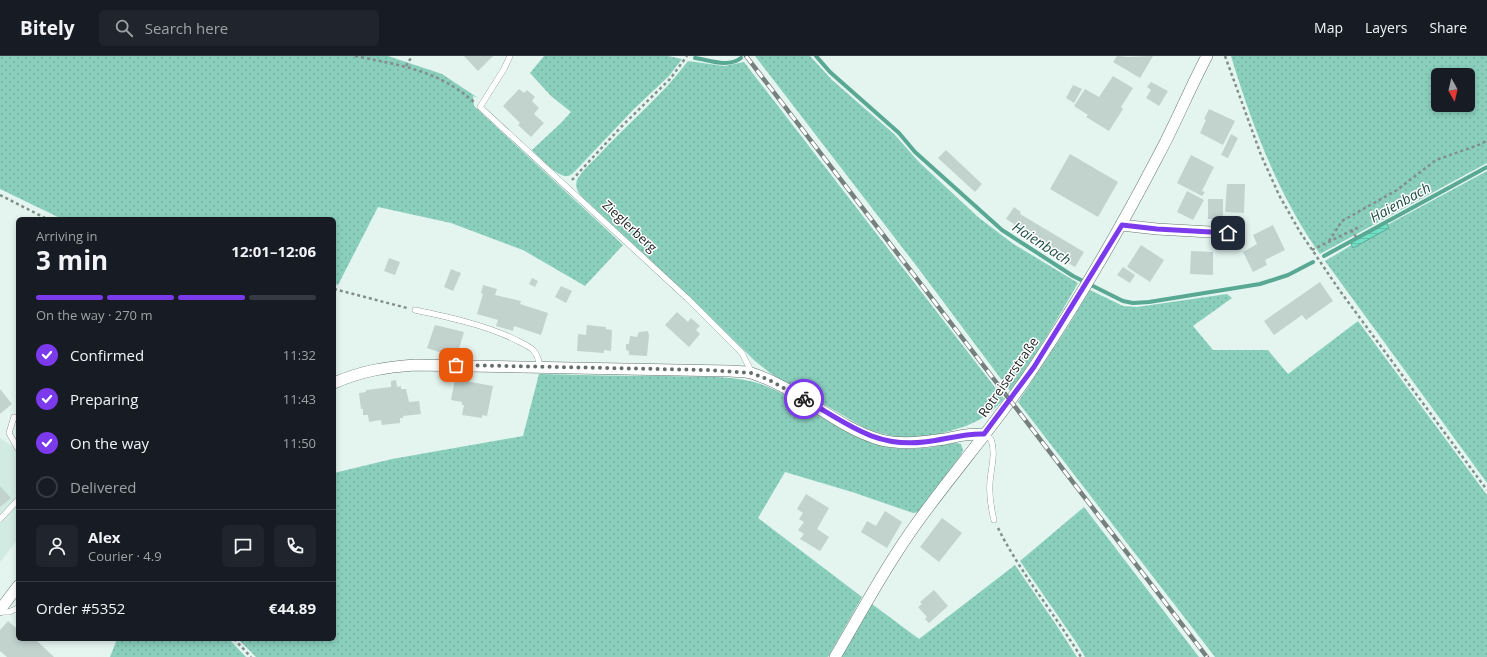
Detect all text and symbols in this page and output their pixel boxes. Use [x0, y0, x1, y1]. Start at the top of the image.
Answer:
search box [99, 10, 379, 46]
text: Bitely [20, 15, 75, 41]
icon: search [113, 17, 135, 39]
text: Search here [145, 18, 228, 38]
text: Map [1314, 18, 1343, 37]
text: Layers [1365, 18, 1407, 37]
text: Share [1429, 18, 1467, 37]
north arrow [1431, 68, 1475, 112]
map controls [1431, 68, 1475, 112]
water label: Haienbach [1366, 178, 1434, 226]
street label: Zieglerberg [599, 196, 661, 256]
pin [1211, 216, 1245, 250]
water label: Haienbach [1009, 217, 1075, 269]
icon: home [1217, 222, 1239, 244]
text: Arriving in [36, 227, 98, 245]
text: 12:01–12:06 [231, 241, 316, 261]
text: 3 min [36, 242, 108, 278]
text: On the way · 270 m [36, 306, 152, 324]
street label: Rotreiserstraße [974, 333, 1042, 421]
icon: check [36, 344, 58, 366]
text: Confirmed [70, 345, 144, 365]
text: 11:32 [283, 346, 316, 364]
pin [439, 348, 473, 382]
icon: bag [445, 354, 467, 376]
courier [784, 379, 824, 419]
icon: check [36, 388, 58, 410]
icon: bike [793, 388, 815, 410]
text: Preparing [70, 389, 138, 409]
text: 11:43 [283, 390, 316, 408]
icon: check [36, 432, 58, 454]
text: On the way [70, 433, 149, 453]
text: 11:50 [283, 434, 316, 452]
text: Delivered [70, 477, 137, 497]
button: person [36, 525, 78, 567]
button: chat [222, 525, 264, 567]
button: phone [274, 525, 316, 567]
text: Alex [88, 527, 120, 547]
text: Courier · 4.9 [88, 547, 162, 565]
text: Order #5352 [36, 598, 125, 618]
text: €44.89 [269, 598, 316, 618]

